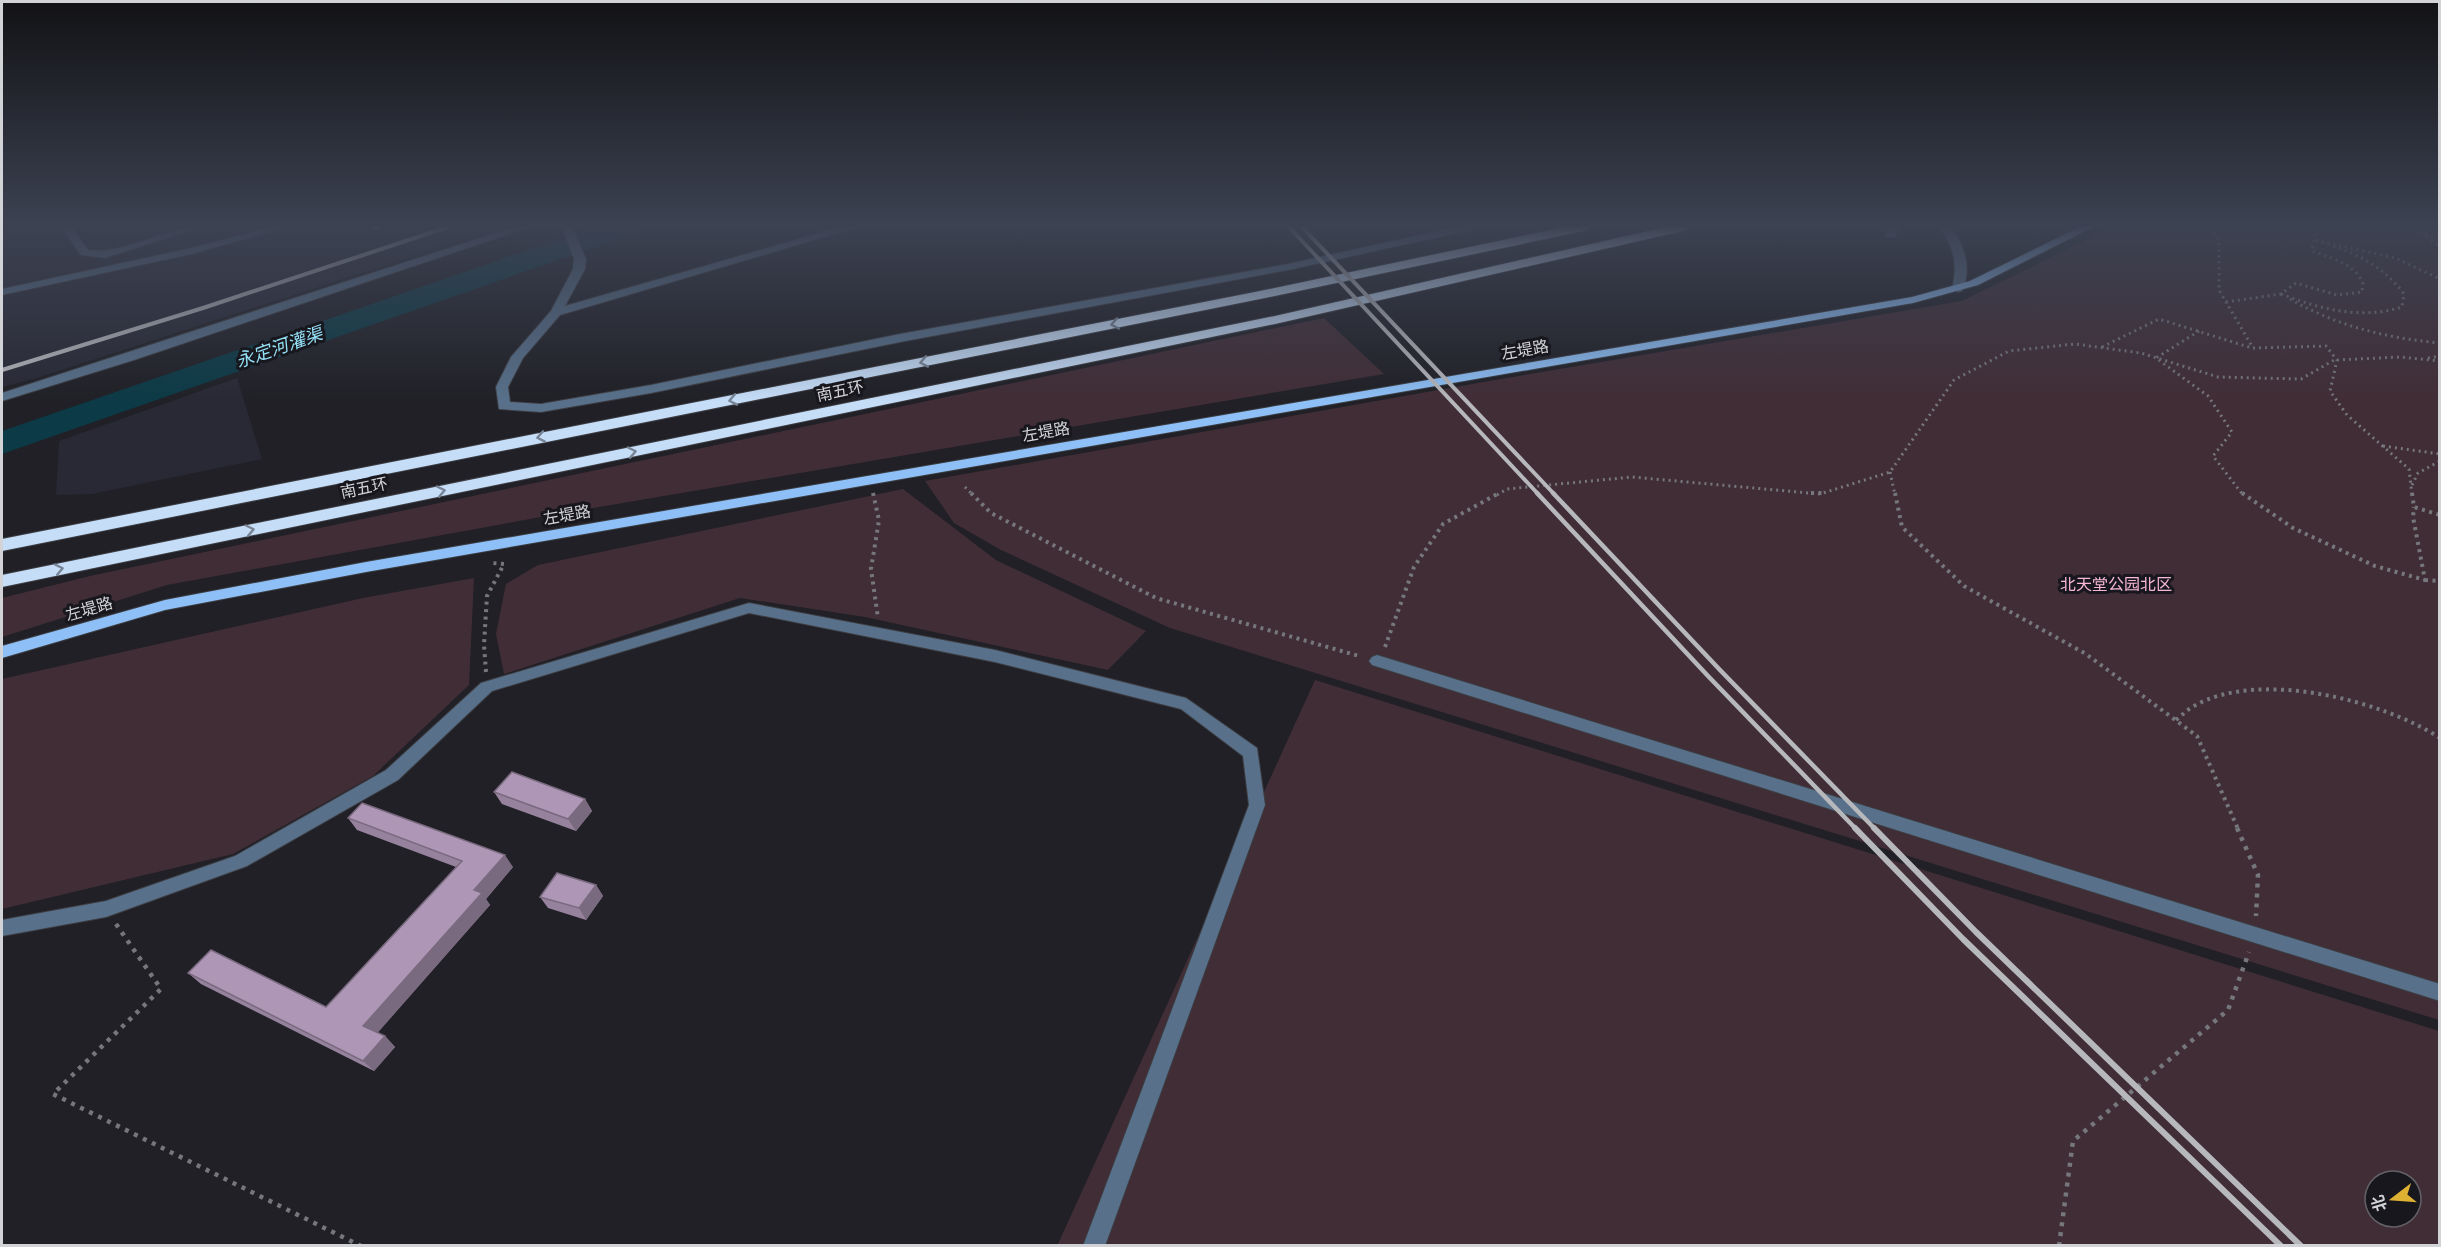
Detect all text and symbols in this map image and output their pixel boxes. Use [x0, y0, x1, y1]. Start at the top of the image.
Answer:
one-way arrow [1111, 317, 1121, 330]
water label: 永定河灌渠 [233, 321, 328, 372]
street label: 左堤路 [1500, 336, 1550, 364]
one-way arrow [919, 355, 929, 368]
street label: 南五环 [815, 377, 865, 405]
one-way arrow [728, 392, 738, 405]
street label: 左堤路 [1021, 418, 1071, 446]
one-way arrow [537, 430, 547, 443]
one-way arrow [626, 446, 636, 459]
street label: 南五环 [339, 474, 389, 502]
one-way arrow [435, 485, 445, 498]
street label: 左堤路 [542, 501, 592, 529]
one-way arrow [244, 524, 254, 537]
one-way arrow [53, 563, 63, 576]
park label: 北天堂公园北区 [2060, 575, 2172, 594]
street label: 左堤路 [63, 593, 115, 625]
north arrow [2363, 1169, 2423, 1229]
text: 北 [2368, 1193, 2391, 1214]

